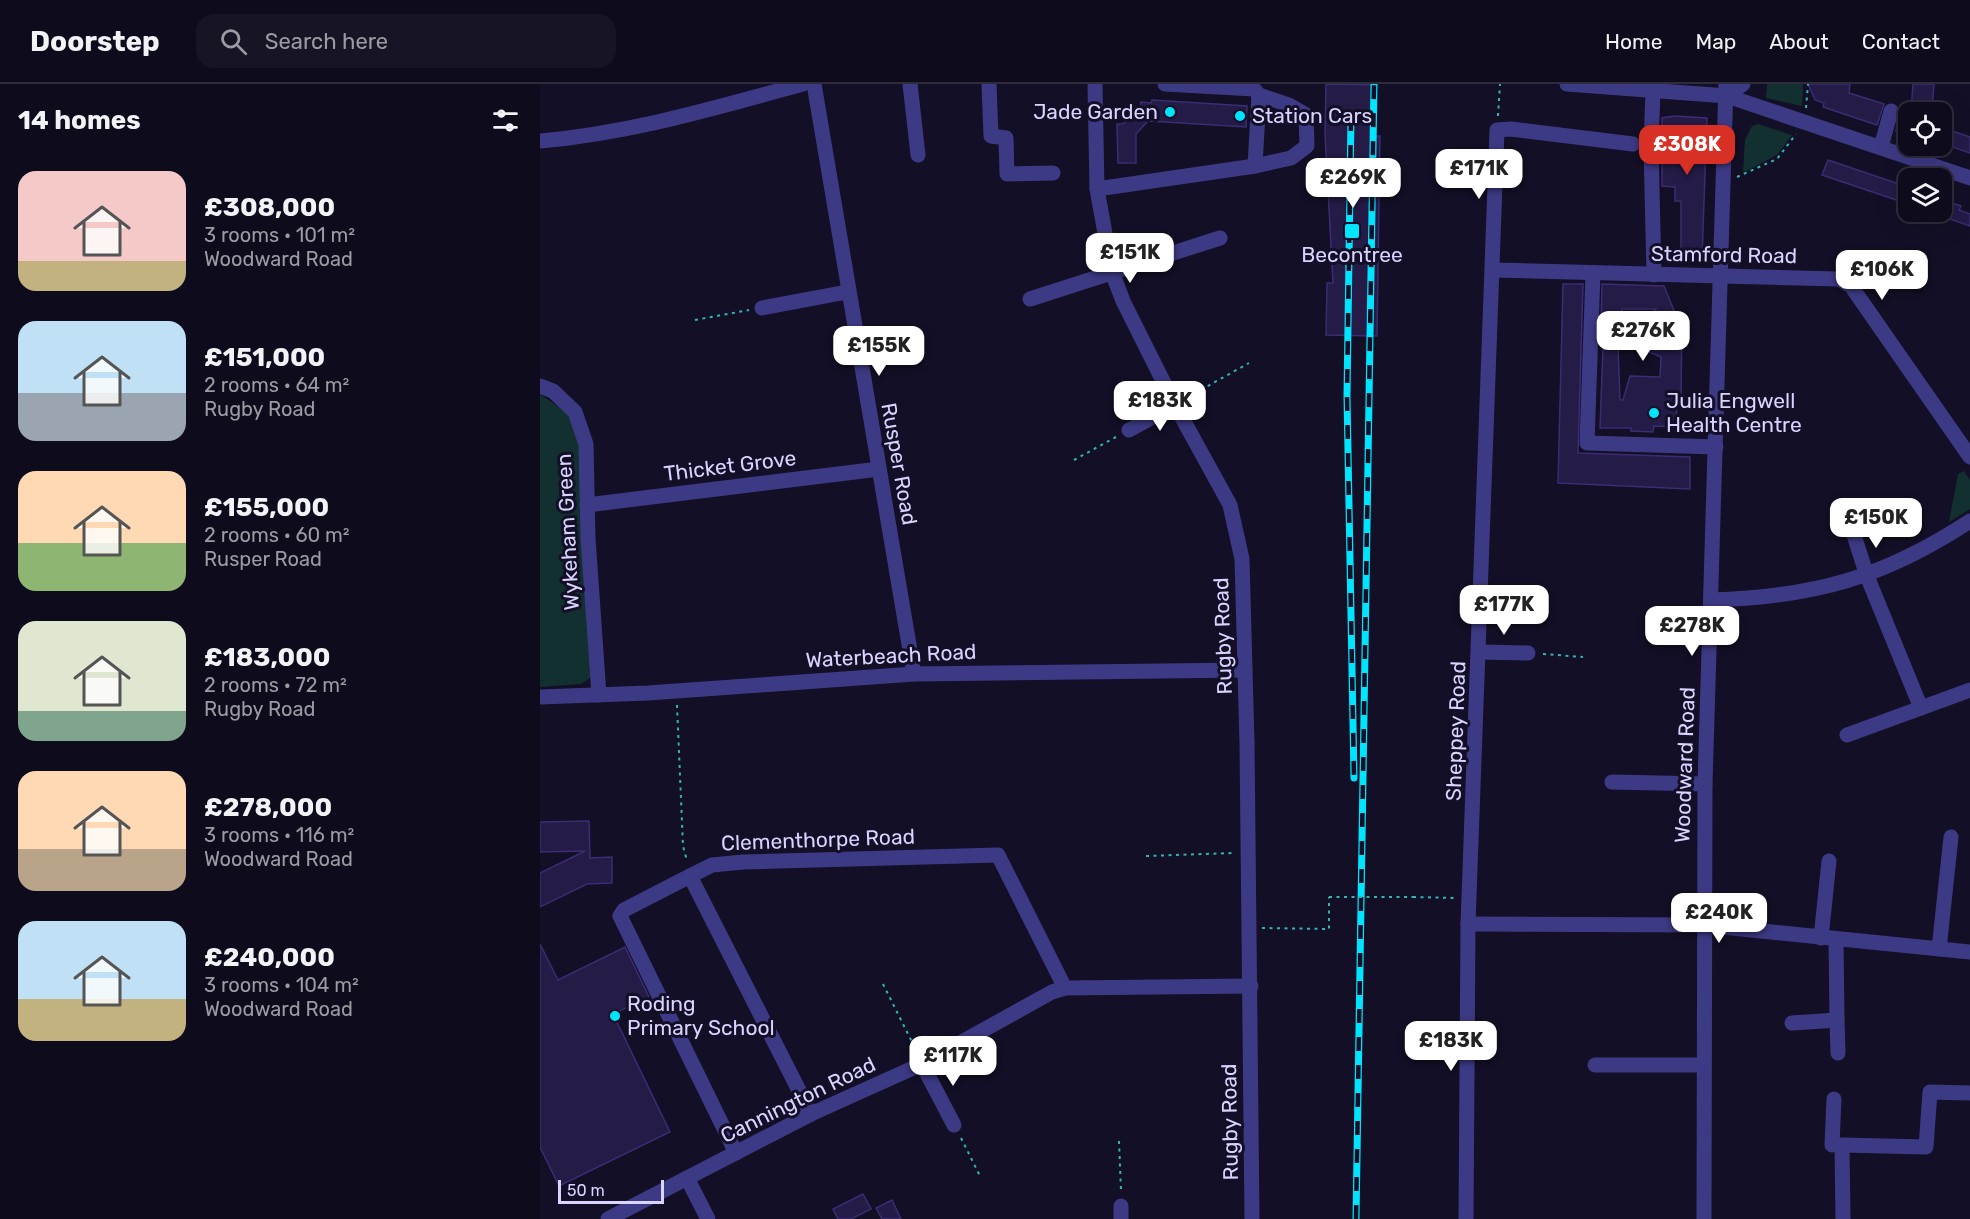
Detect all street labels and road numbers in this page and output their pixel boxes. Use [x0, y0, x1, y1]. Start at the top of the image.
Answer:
street label: Stamford Road [1651, 241, 1797, 268]
street label: Rusper Road [876, 401, 923, 527]
street label: Thicket Grove [662, 445, 798, 486]
street label: Wykeham Green [551, 453, 584, 611]
street label: Rugby Road [1208, 577, 1237, 695]
street label: Waterbeach Road [805, 639, 977, 672]
street label: Sheppey Road [1441, 661, 1470, 801]
street label: Woodward Road [1669, 686, 1700, 844]
street label: Clementhorpe Road [721, 824, 915, 855]
street label: Cannington Road [716, 1051, 879, 1148]
street label: Rugby Road [1216, 1063, 1243, 1181]

